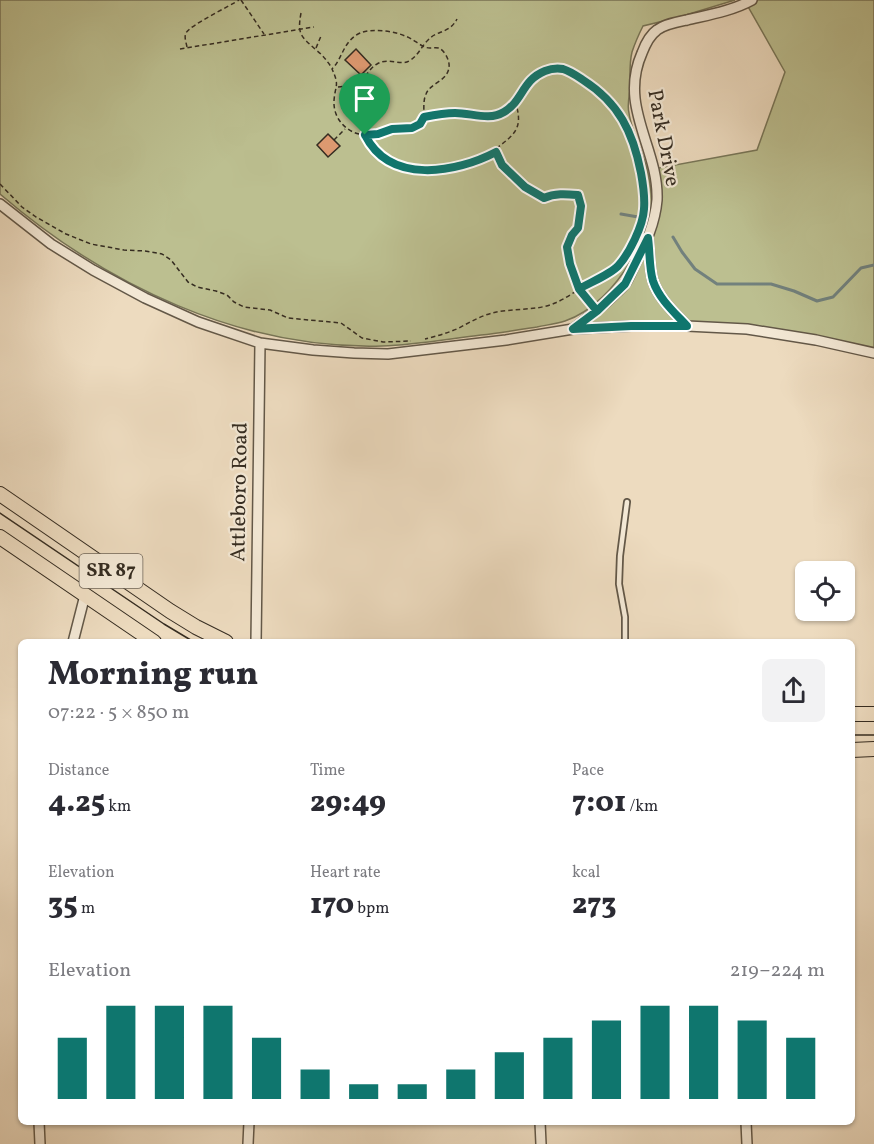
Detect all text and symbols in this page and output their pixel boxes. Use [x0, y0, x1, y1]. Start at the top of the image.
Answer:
pin [339, 73, 390, 135]
icon: arrive [348, 82, 381, 115]
street label: Park Drive [639, 87, 687, 189]
street label: Attleboro Road [224, 422, 256, 562]
road number: SR 87 [80, 554, 142, 588]
map controls [795, 561, 855, 621]
button: locate [795, 561, 855, 621]
text: Morning run [48, 653, 258, 699]
button: share [762, 659, 825, 722]
text: 07:22 · 5 × 850 m [48, 699, 189, 727]
text: Distance [48, 760, 109, 782]
text: Time [310, 760, 345, 782]
text: Pace [572, 760, 604, 782]
text: 4.25 [48, 782, 105, 824]
text: 29:49 [310, 782, 386, 824]
text: 7:01 [572, 782, 626, 824]
text: km [105, 796, 131, 818]
text: /km [626, 796, 658, 818]
text: Elevation [48, 862, 115, 884]
text: Heart rate [310, 862, 381, 884]
text: kcal [572, 862, 600, 884]
text: 35 [48, 884, 78, 926]
text: 170 [310, 884, 354, 926]
text: 273 [572, 884, 616, 926]
text: m [78, 898, 95, 920]
text: bpm [354, 898, 389, 920]
text: Elevation [48, 957, 131, 985]
text: 219–224 m [730, 957, 825, 985]

